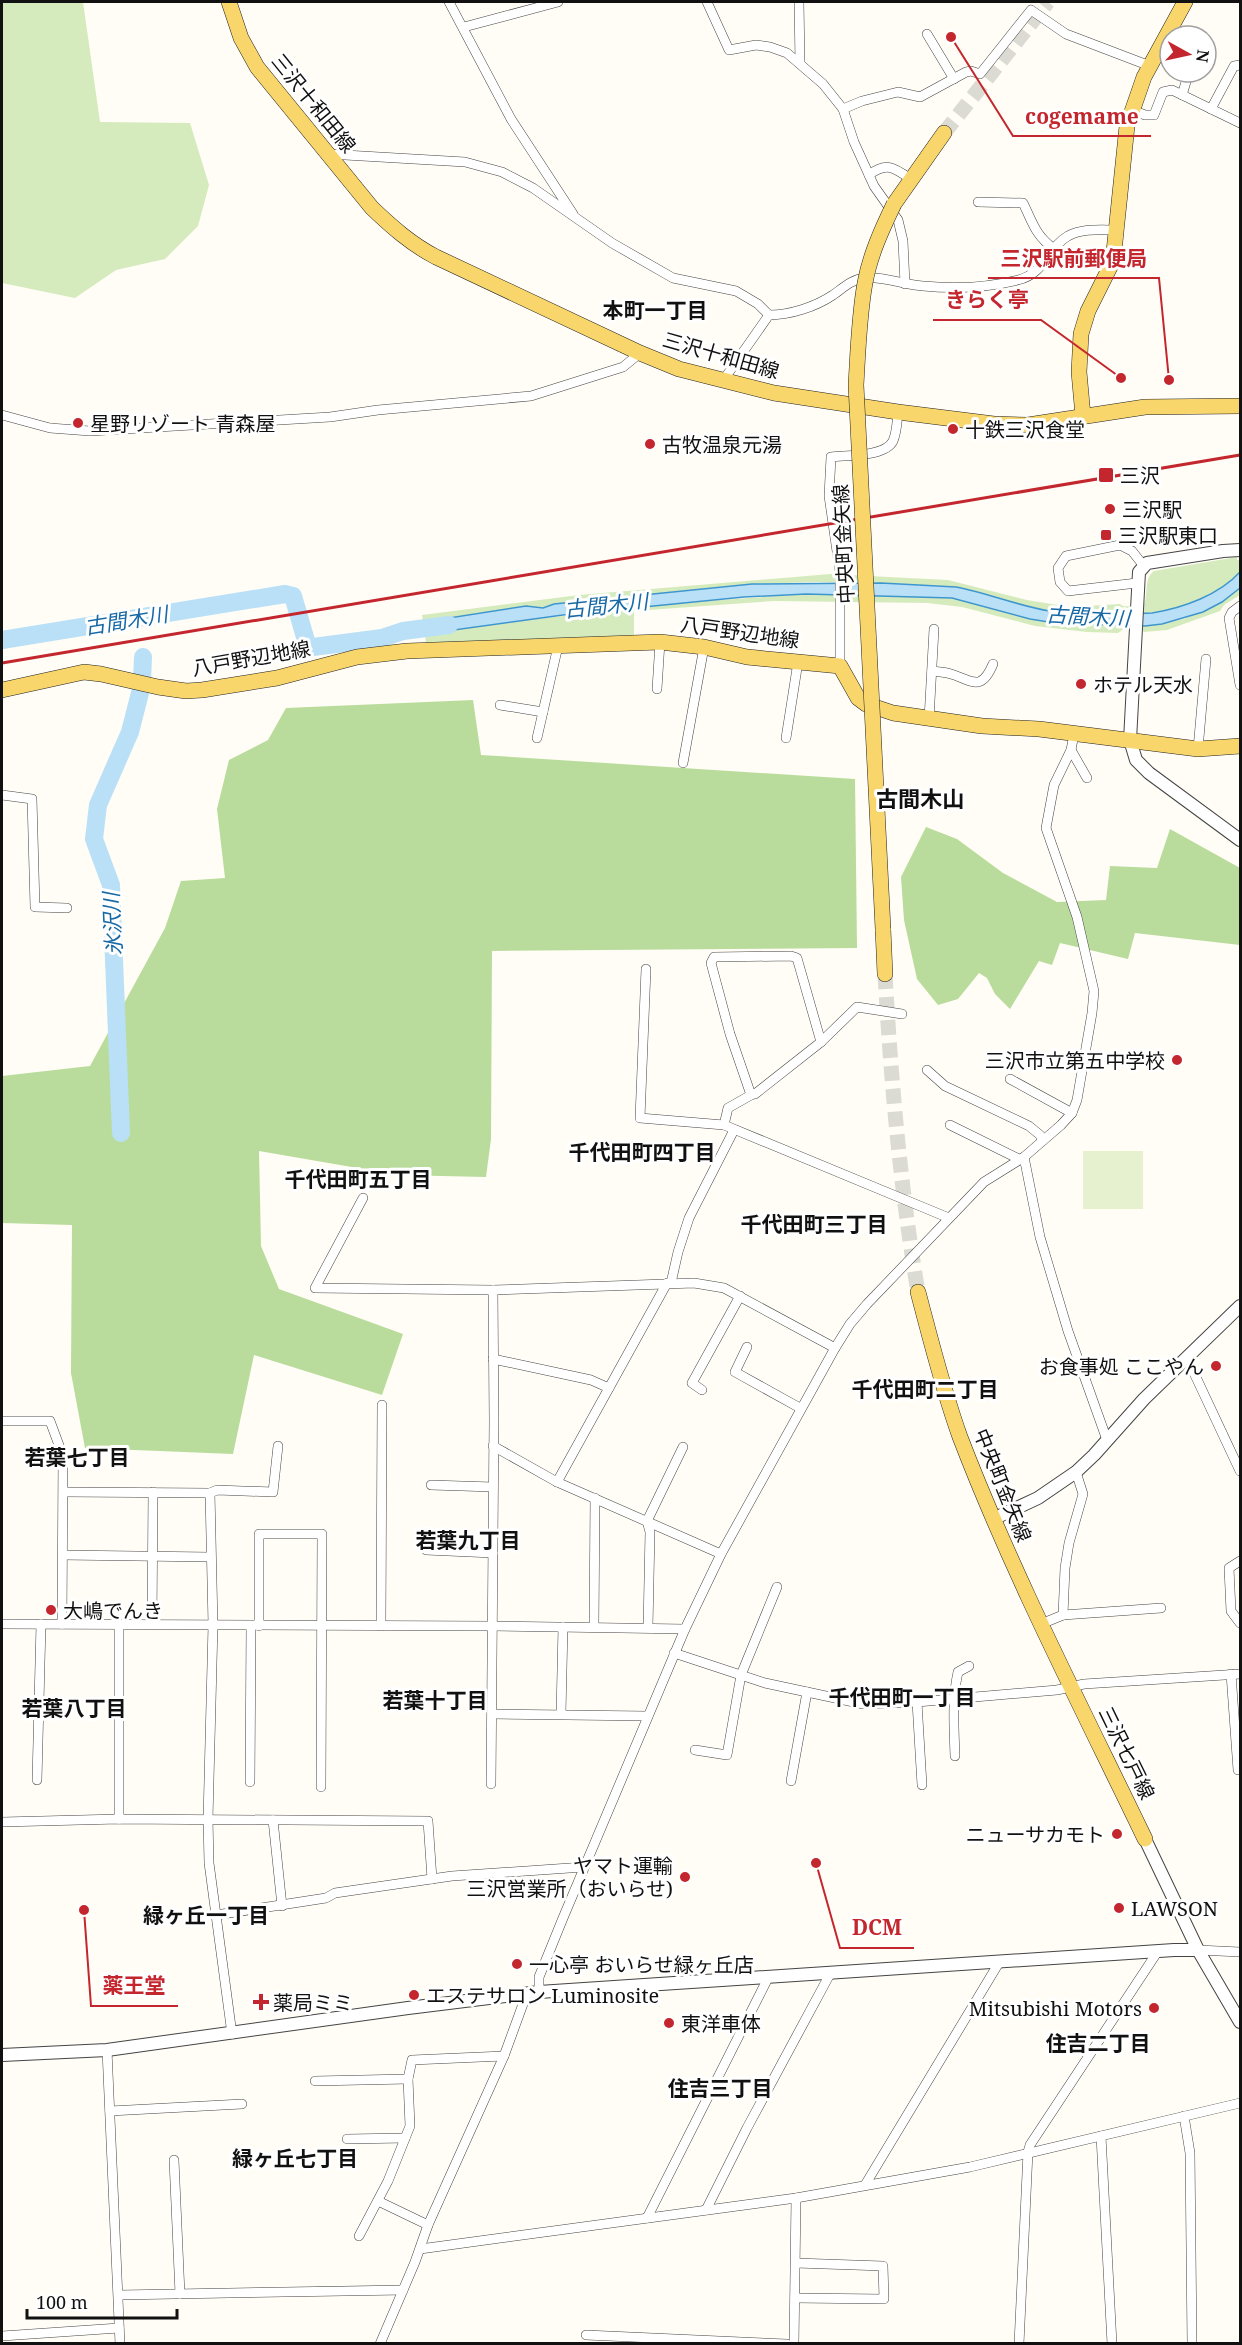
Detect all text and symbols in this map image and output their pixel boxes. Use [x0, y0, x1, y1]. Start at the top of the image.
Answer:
north arrow [1158, 24, 1218, 84]
street label: 三沢十和田線 [266, 48, 362, 158]
text: N [1191, 48, 1215, 64]
callout: cogemame [1013, 97, 1151, 136]
text: cogemame [1025, 102, 1139, 130]
callout: 三沢駅前郵便局 [988, 239, 1159, 278]
text: 三沢駅前郵便局 [1001, 244, 1148, 272]
callout: きらく亭 [933, 281, 1041, 320]
text: きらく亭 [945, 285, 1029, 313]
district label: 本町一丁目 [603, 296, 708, 324]
street label: 三沢十和田線 [660, 325, 782, 385]
place label: 星野リゾート 青森屋 [90, 410, 275, 437]
marker: 星野リゾート 青森屋 [71, 416, 85, 430]
place label: 十鉄三沢食堂 [965, 416, 1085, 443]
marker: 十鉄三沢食堂 [946, 422, 960, 436]
place label: 古牧温泉元湯 [662, 431, 782, 458]
marker: 古牧温泉元湯 [643, 437, 657, 451]
place label: 三沢 [1120, 462, 1160, 489]
marker: 三沢 [1097, 466, 1115, 484]
street label: 中央町金矢線 [826, 483, 860, 605]
place label: 三沢駅 [1122, 496, 1182, 523]
marker: 三沢駅 [1103, 502, 1117, 516]
place label: 三沢駅東口 [1118, 522, 1218, 549]
marker: 三沢駅東口 [1099, 528, 1113, 542]
water label: 古間木川 [563, 586, 651, 623]
water label: 古間木川 [82, 599, 172, 640]
water label: 古間木川 [1045, 600, 1133, 632]
street label: 八戸野辺地線 [679, 610, 801, 654]
street label: 八戸野辺地線 [190, 634, 312, 682]
place label: ホテル天水 [1093, 671, 1193, 698]
marker: ホテル天水 [1074, 677, 1088, 691]
district label: 古間木山 [876, 783, 964, 813]
water label: 氷沢川 [96, 890, 128, 956]
place label: 三沢市立第五中学校 [985, 1047, 1165, 1074]
marker: 三沢市立第五中学校 [1170, 1053, 1184, 1067]
district label: 千代田町四丁目 [569, 1138, 716, 1166]
district label: 千代田町五丁目 [285, 1165, 432, 1193]
district label: 千代田町三丁目 [741, 1210, 888, 1238]
place label: お食事処 ここやん [1039, 1353, 1204, 1380]
marker: お食事処 ここやん [1209, 1359, 1223, 1373]
district label: 千代田町二丁目 [852, 1375, 999, 1403]
street label: 中央町金矢線 [968, 1424, 1038, 1546]
district label: 若葉七丁目 [25, 1443, 130, 1471]
district label: 若葉九丁目 [416, 1526, 521, 1554]
place label: 大嶋でんき [63, 1597, 163, 1624]
marker: 大嶋でんき [44, 1603, 58, 1617]
district label: 千代田町一丁目 [829, 1683, 976, 1711]
district label: 若葉十丁目 [383, 1686, 488, 1714]
district label: 若葉八丁目 [22, 1694, 127, 1722]
street label: 三沢七戸線 [1093, 1702, 1161, 1804]
place label: ニューサカモト [965, 1821, 1105, 1848]
marker: ニューサカモト [1110, 1827, 1124, 1841]
place label: ヤマト運輸 三沢営業所（おいらせ) [466, 1852, 673, 1902]
marker: ヤマト運輸 三沢営業所（おいらせ) [678, 1870, 692, 1884]
place label: LAWSON [1131, 1895, 1218, 1922]
district label: 緑ヶ丘一丁目 [143, 1901, 269, 1929]
marker: LAWSON [1112, 1901, 1126, 1915]
callout: DCM [840, 1909, 914, 1948]
text: DCM [852, 1913, 902, 1941]
place label: 一心亭 おいらせ緑ヶ丘店 [529, 1951, 754, 1978]
marker: 一心亭 おいらせ緑ヶ丘店 [510, 1957, 524, 1971]
callout: 薬王堂 [91, 1967, 178, 2006]
text: 薬王堂 [103, 1971, 166, 1999]
place label: エステサロン Luminosite [426, 1982, 659, 2009]
marker: エステサロン Luminosite [407, 1988, 421, 2002]
place label: 薬局ミミ [273, 1989, 353, 2016]
marker: 薬局ミミ [254, 1995, 268, 2009]
place label: Mitsubishi Motors [969, 1995, 1142, 2022]
marker: Mitsubishi Motors [1147, 2001, 1161, 2015]
place label: 東洋車体 [681, 2010, 761, 2037]
marker: 東洋車体 [662, 2016, 676, 2030]
district label: 住吉二丁目 [1046, 2029, 1151, 2057]
district label: 住吉三丁目 [668, 2074, 773, 2102]
district label: 緑ヶ丘七丁目 [232, 2144, 358, 2172]
scale bar [27, 2282, 177, 2320]
text: 100 m [36, 2290, 88, 2314]

